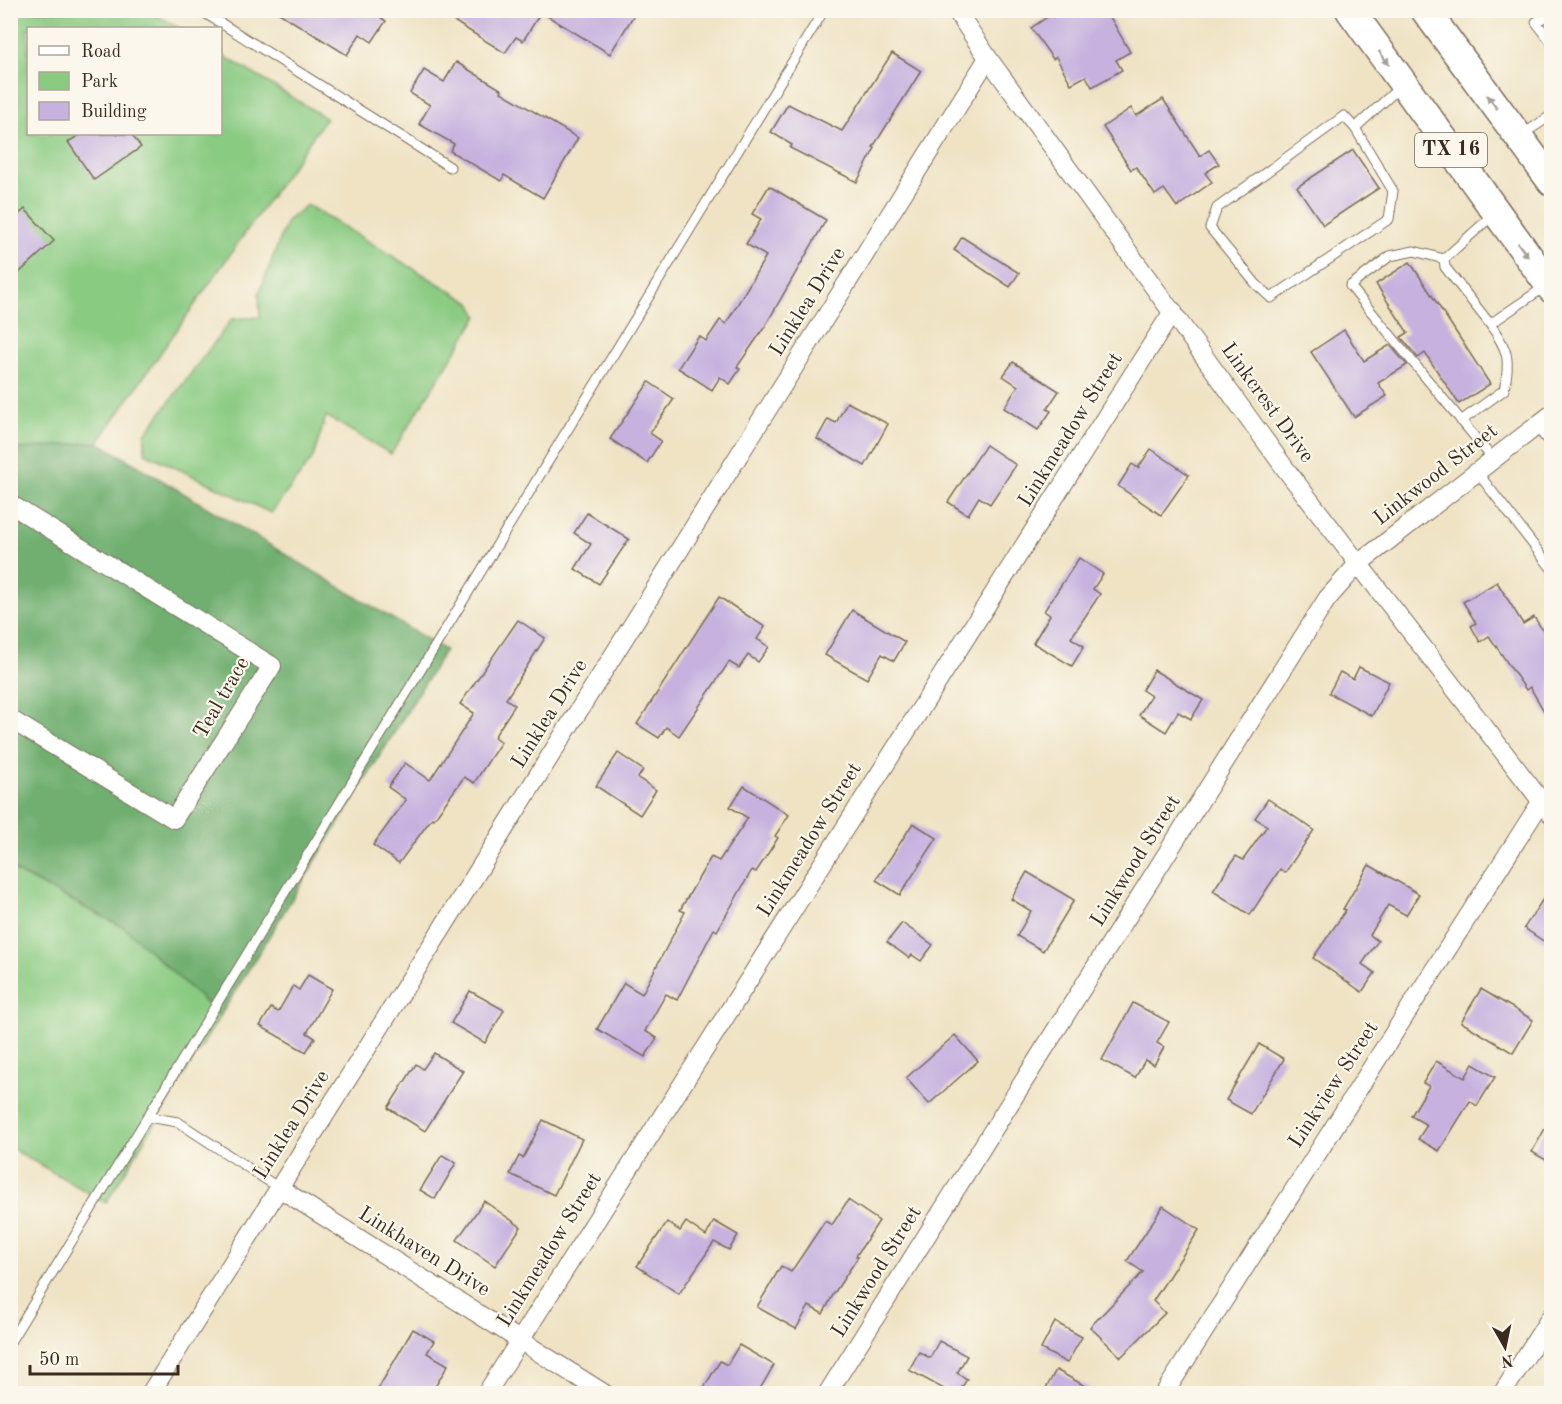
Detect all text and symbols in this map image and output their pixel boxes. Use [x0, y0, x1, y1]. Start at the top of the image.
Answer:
legend [27, 27, 222, 135]
text: Road [81, 43, 121, 61]
one-way arrow [1378, 49, 1390, 65]
text: Park [81, 73, 118, 91]
one-way arrow [1486, 94, 1498, 110]
text: Building [81, 103, 147, 121]
road number: TX 16 [1415, 133, 1487, 167]
one-way arrow [1517, 241, 1529, 257]
street label: Linklea Drive [766, 244, 850, 360]
street label: Linkcrest Drive [1217, 339, 1317, 467]
street label: Linkmeadow Street [1015, 349, 1127, 511]
street label: Linkwood Street [1370, 420, 1502, 530]
street label: Teal trace [190, 654, 254, 742]
street label: Linklea Drive [508, 656, 592, 772]
street label: Linkmeadow Street [754, 759, 866, 921]
street label: Linkwood Street [1087, 792, 1185, 930]
street label: Linkview Street [1285, 1018, 1383, 1152]
street label: Linklea Drive [250, 1067, 334, 1183]
street label: Linkmeadow Street [494, 1169, 606, 1331]
street label: Linkhaven Drive [355, 1203, 493, 1301]
street label: Linkwood Street [828, 1203, 926, 1341]
north arrow [1475, 1317, 1535, 1377]
scale bar [30, 1338, 178, 1376]
text: 50 m [39, 1351, 79, 1369]
text: N [1499, 1351, 1514, 1369]

